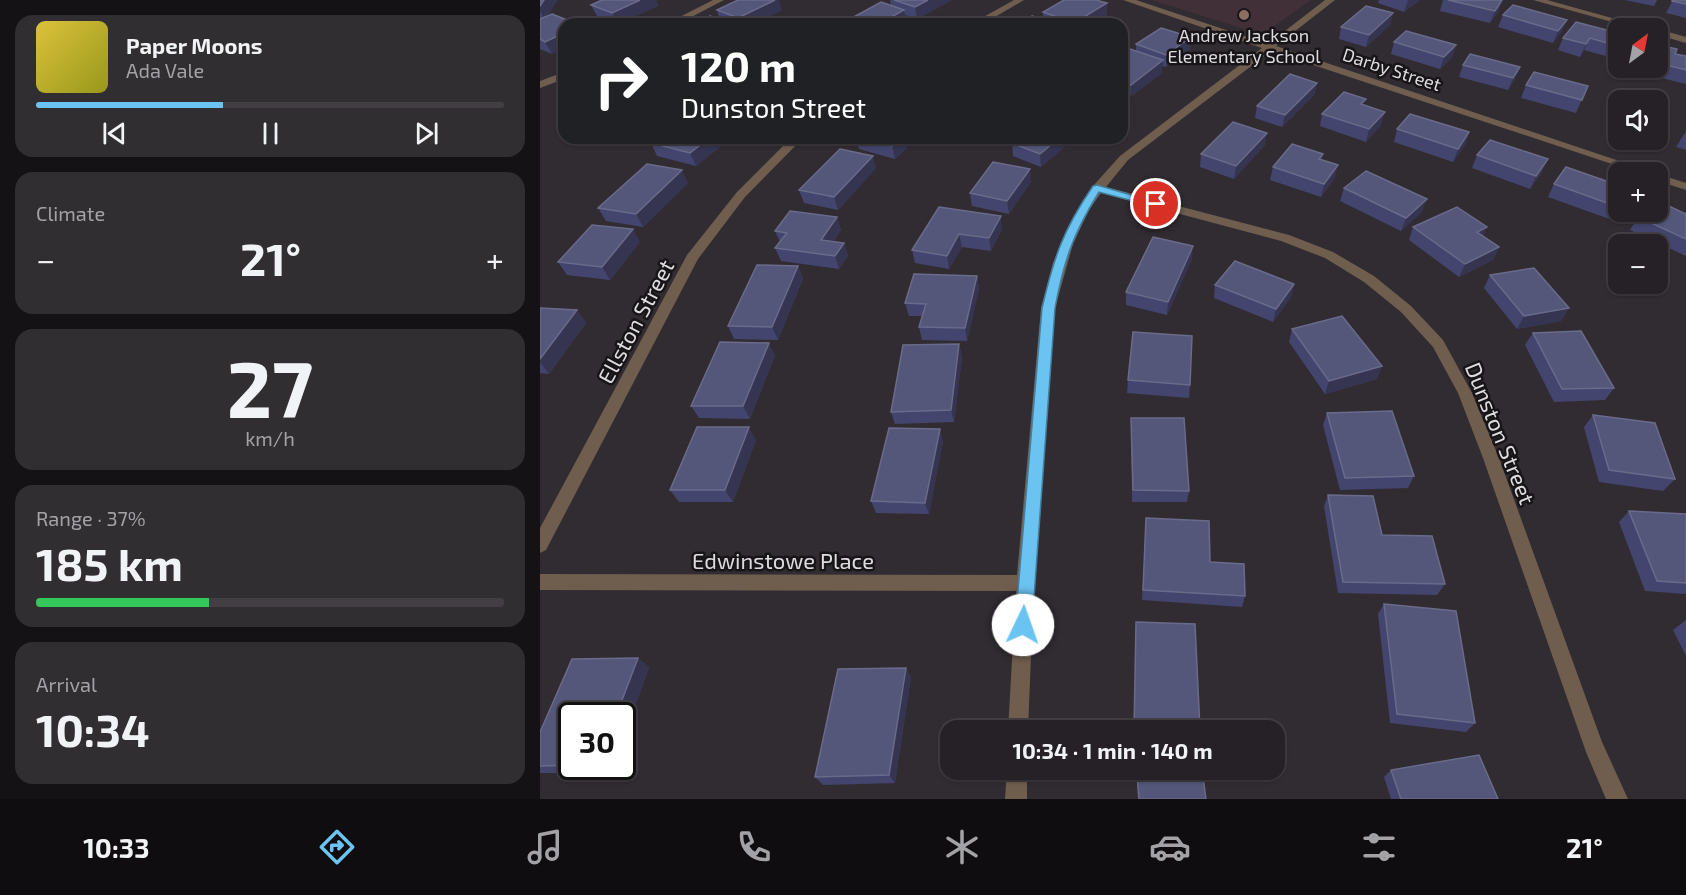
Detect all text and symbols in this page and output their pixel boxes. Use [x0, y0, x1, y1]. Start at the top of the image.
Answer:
marker: Andrew Jackson Elementary School [1237, 8, 1251, 22]
north arrow [1608, 18, 1668, 78]
map controls [1608, 18, 1668, 294]
place label: Andrew Jackson Elementary School [1167, 24, 1321, 67]
text: Paper Moons [126, 32, 262, 58]
text: 120 m [681, 40, 796, 90]
icon: right [582, 42, 660, 120]
street label: Darby Street [1340, 43, 1444, 95]
text: Ada Vale [126, 58, 204, 82]
button: sound [1608, 90, 1668, 150]
text: Dunston Street [681, 91, 866, 123]
icon: previous [98, 117, 131, 150]
icon: pause [254, 117, 287, 150]
icon: next [410, 117, 443, 150]
button: + [1608, 162, 1668, 222]
pin [1130, 178, 1181, 229]
icon: arrive [1139, 187, 1172, 220]
text: Climate [36, 201, 105, 225]
text: 21° [240, 231, 301, 285]
button: − [1608, 234, 1668, 294]
text: − [36, 239, 55, 279]
text: + [486, 239, 504, 279]
street label: Ellston Street [592, 255, 678, 387]
text: 27 [227, 340, 313, 434]
street label: Dunston Street [1461, 358, 1541, 508]
text: km/h [245, 426, 295, 450]
text: Range · 37% [36, 506, 146, 530]
text: 185 km [36, 536, 183, 590]
street label: Edwinstowe Place [692, 547, 874, 573]
position arrow [991, 593, 1055, 657]
text: Arrival [36, 672, 97, 696]
text: 10:34 [36, 702, 150, 756]
speed limit sign: 30 [558, 702, 636, 780]
text: 10:34 · 1 min · 140 m [1012, 737, 1213, 763]
icon: directions [316, 826, 358, 868]
icon: music [524, 826, 566, 868]
icon: phone [733, 826, 775, 868]
icon: climate [941, 826, 983, 868]
icon: car [1149, 826, 1191, 868]
icon: filters [1358, 826, 1400, 868]
text: 10:33 [83, 831, 149, 863]
text: 21° [1566, 831, 1603, 863]

